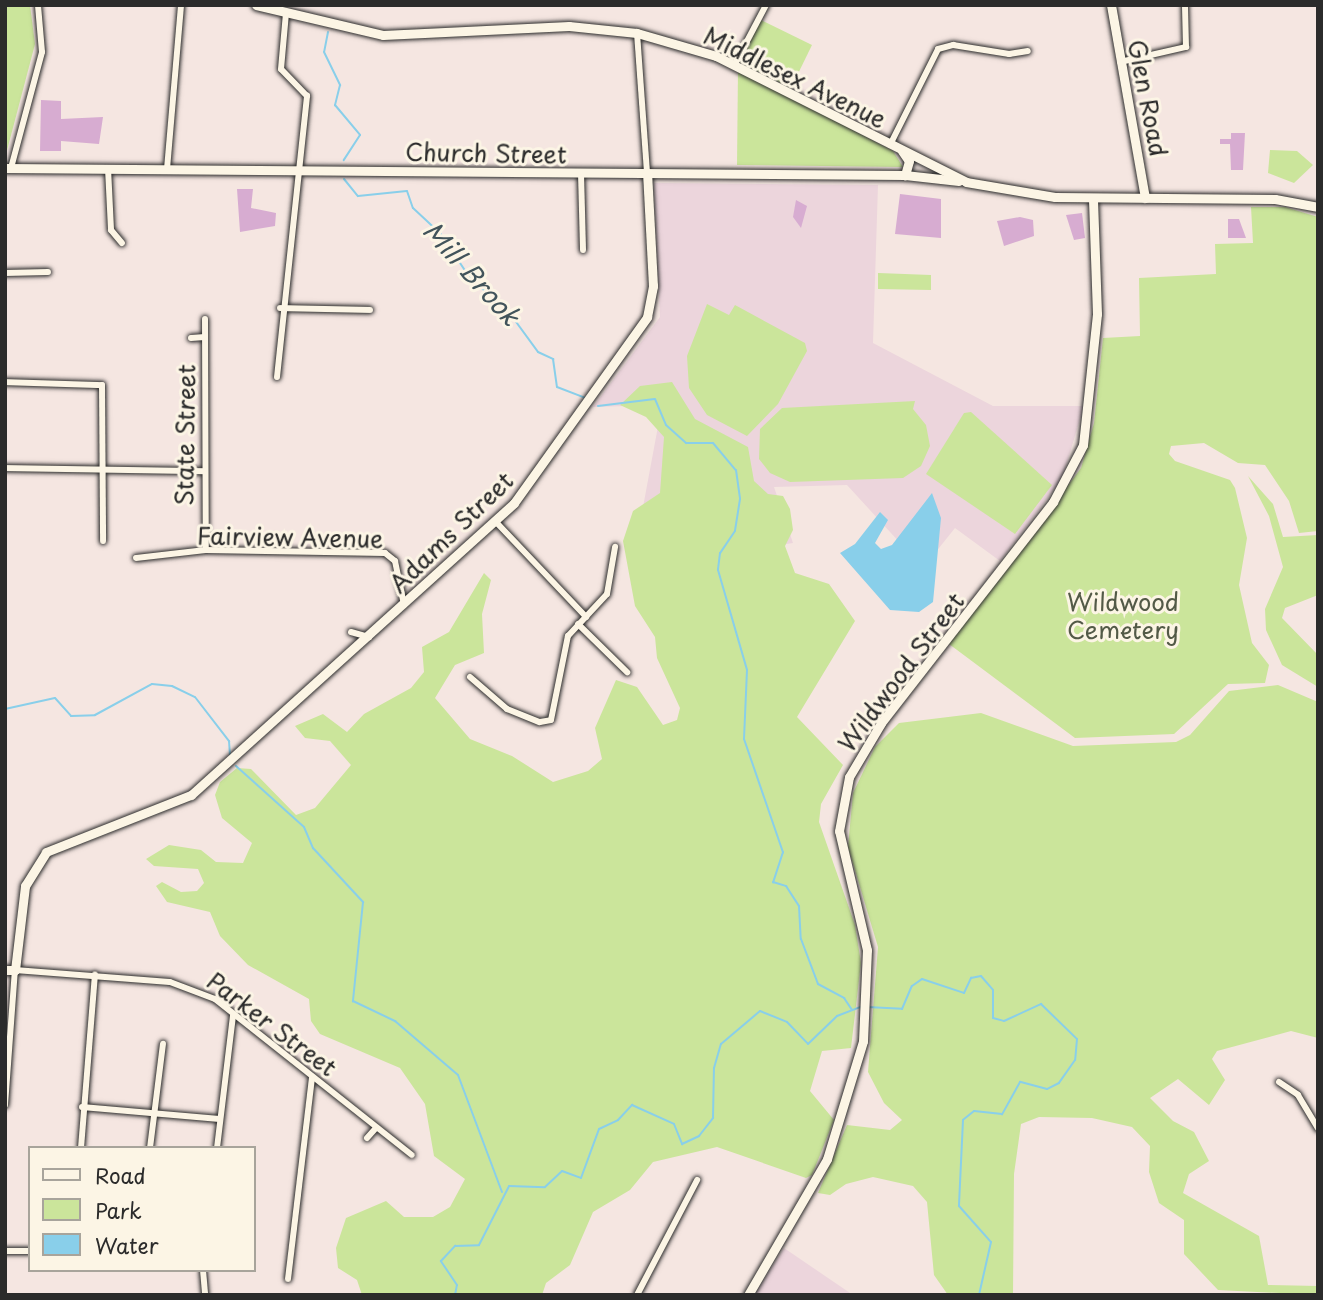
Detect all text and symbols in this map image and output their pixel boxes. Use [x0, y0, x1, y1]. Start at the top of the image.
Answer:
street label: Middlesex Avenue [698, 20, 892, 134]
street label: Glen Road [1122, 36, 1174, 160]
street label: Church Street [405, 137, 567, 169]
water label: Mill Brook [417, 214, 527, 332]
street label: State Street [169, 364, 201, 506]
street label: Adams Street [383, 466, 519, 598]
street label: Fairview Avenue [196, 521, 384, 553]
street label: Wildwood Street [832, 587, 970, 757]
park label: Wildwood Cemetery [1067, 588, 1179, 644]
street label: Parker Street [201, 965, 343, 1083]
legend [28, 1146, 256, 1272]
text: Road [95, 1159, 146, 1191]
text: Park [95, 1194, 142, 1226]
text: Water [95, 1229, 158, 1261]

